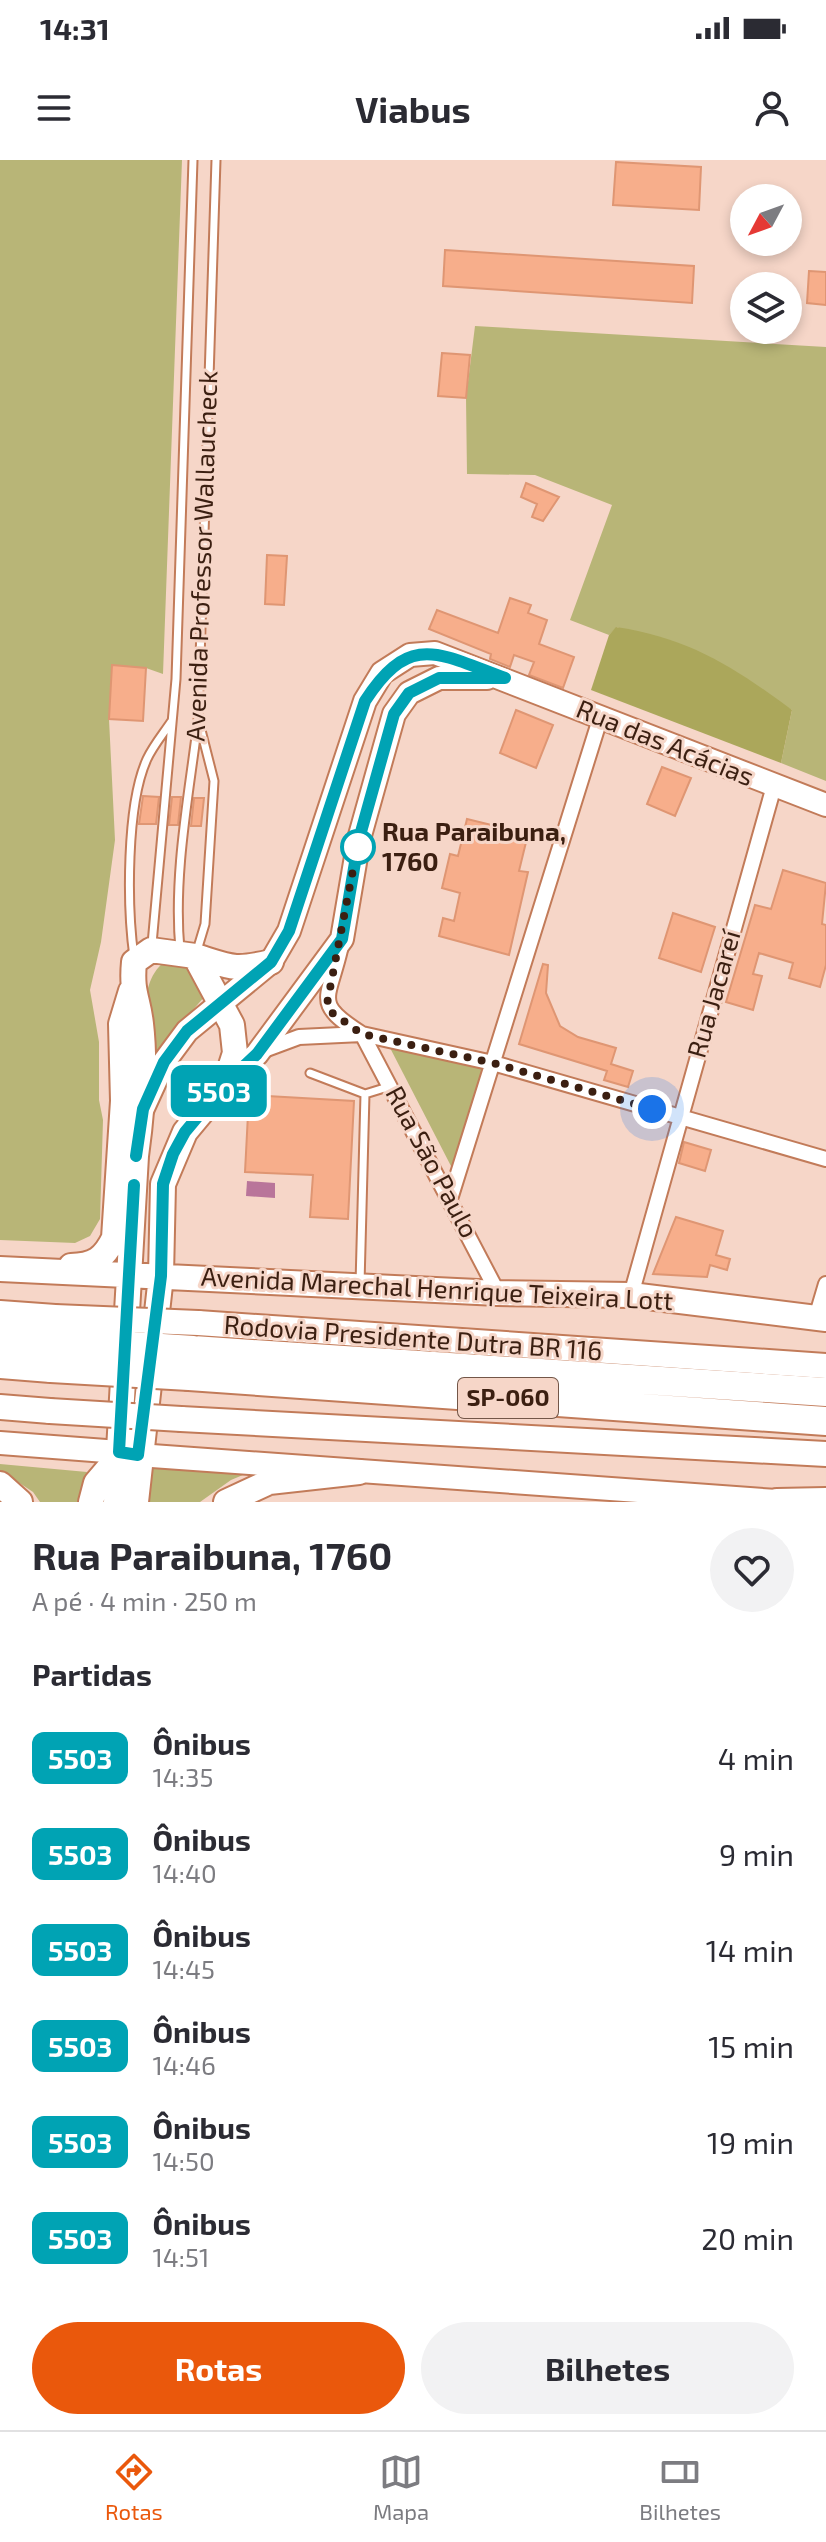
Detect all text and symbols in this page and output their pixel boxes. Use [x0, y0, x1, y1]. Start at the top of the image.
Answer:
text: 14:31 [40, 10, 110, 46]
icon: menu [32, 86, 76, 130]
icon: person [750, 86, 794, 130]
text: Viabus [355, 87, 471, 130]
north arrow [730, 184, 802, 256]
map controls [730, 184, 802, 344]
button: layers [730, 272, 802, 344]
street label: Avenida Professor Wallaucheck [179, 370, 222, 742]
street label: Rua das Acácias [572, 692, 759, 791]
place label: Rua Paraibuna, 1760 [382, 815, 566, 876]
marker: Rua Paraibuna, 1760 [341, 830, 375, 864]
street label: Rua Jacareí [680, 925, 746, 1061]
line badge: 5503 [163, 1065, 275, 1117]
text: 5503 [187, 1074, 251, 1108]
street label: Rua São Paulo [380, 1080, 486, 1242]
your location [632, 1089, 672, 1129]
street label: Avenida Marechal Henrique Teixeira Lott [200, 1260, 674, 1315]
street label: Rodovia Presidente Dutra BR 116 [223, 1308, 603, 1365]
road number: SP-060 [458, 1378, 558, 1418]
button: heart [710, 1528, 794, 1612]
text: Rua Paraibuna, 1760 [32, 1532, 392, 1578]
text: A pé · 4 min · 250 m [32, 1585, 257, 1616]
text: Partidas [32, 1656, 152, 1692]
text: Ônibus [152, 1725, 251, 1761]
text: 4 min [718, 1740, 794, 1776]
text: 5503 [48, 1741, 112, 1775]
text: 14:35 [152, 1761, 213, 1792]
text: Ônibus [152, 1821, 251, 1857]
text: 9 min [719, 1836, 794, 1872]
text: 5503 [48, 1837, 112, 1871]
text: 14:40 [152, 1857, 217, 1888]
text: Ônibus [152, 1917, 251, 1953]
text: 14 min [706, 1932, 794, 1968]
text: 5503 [48, 1933, 112, 1967]
text: 14:45 [152, 1953, 215, 1984]
text: Ônibus [152, 2013, 251, 2049]
text: 15 min [708, 2028, 794, 2064]
text: 5503 [48, 2029, 112, 2063]
text: 14:46 [152, 2049, 216, 2080]
text: Ônibus [152, 2109, 251, 2145]
text: 19 min [707, 2124, 794, 2160]
text: 5503 [48, 2125, 112, 2159]
text: 14:50 [152, 2145, 215, 2176]
text: Ônibus [152, 2205, 251, 2241]
text: 20 min [701, 2220, 794, 2256]
text: 5503 [48, 2221, 112, 2255]
text: 14:51 [152, 2241, 209, 2272]
button: Rotas [32, 2322, 405, 2414]
button: Bilhetes [421, 2322, 794, 2414]
tab: Rotas [105, 2450, 163, 2524]
tab: Mapa [373, 2450, 429, 2524]
tab: Bilhetes [639, 2450, 721, 2524]

